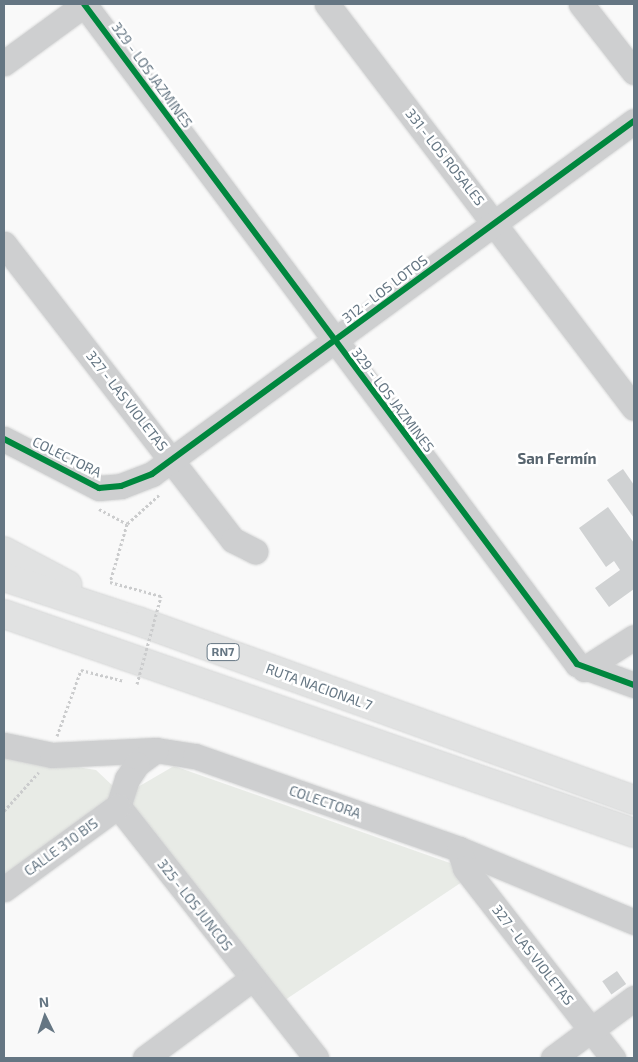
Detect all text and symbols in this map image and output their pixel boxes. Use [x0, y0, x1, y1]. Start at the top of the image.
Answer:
street label: 329 - LOS JAZMINES [108, 19, 196, 131]
street label: 331 - LOS ROSALES [402, 105, 488, 209]
street label: 312 - LOS LOTOS [339, 252, 431, 326]
street label: 329 - LOS JAZMINES [348, 344, 438, 456]
street label: 327 - LAS VIOLETAS [83, 347, 171, 455]
street label: COLECTORA [30, 433, 104, 481]
district label: San Fermín [518, 450, 596, 468]
road number: RN7 [206, 642, 240, 662]
street label: RUTA NACIONAL 7 [263, 660, 375, 714]
street label: COLECTORA [287, 782, 363, 822]
street label: CALLE 310 BIS [21, 815, 101, 879]
street label: 325 - LOS JUNCOS [154, 856, 236, 954]
street label: 327 - LAS VIOLETAS [489, 901, 577, 1009]
north arrow [20, 992, 70, 1042]
text: N [38, 993, 50, 1010]

